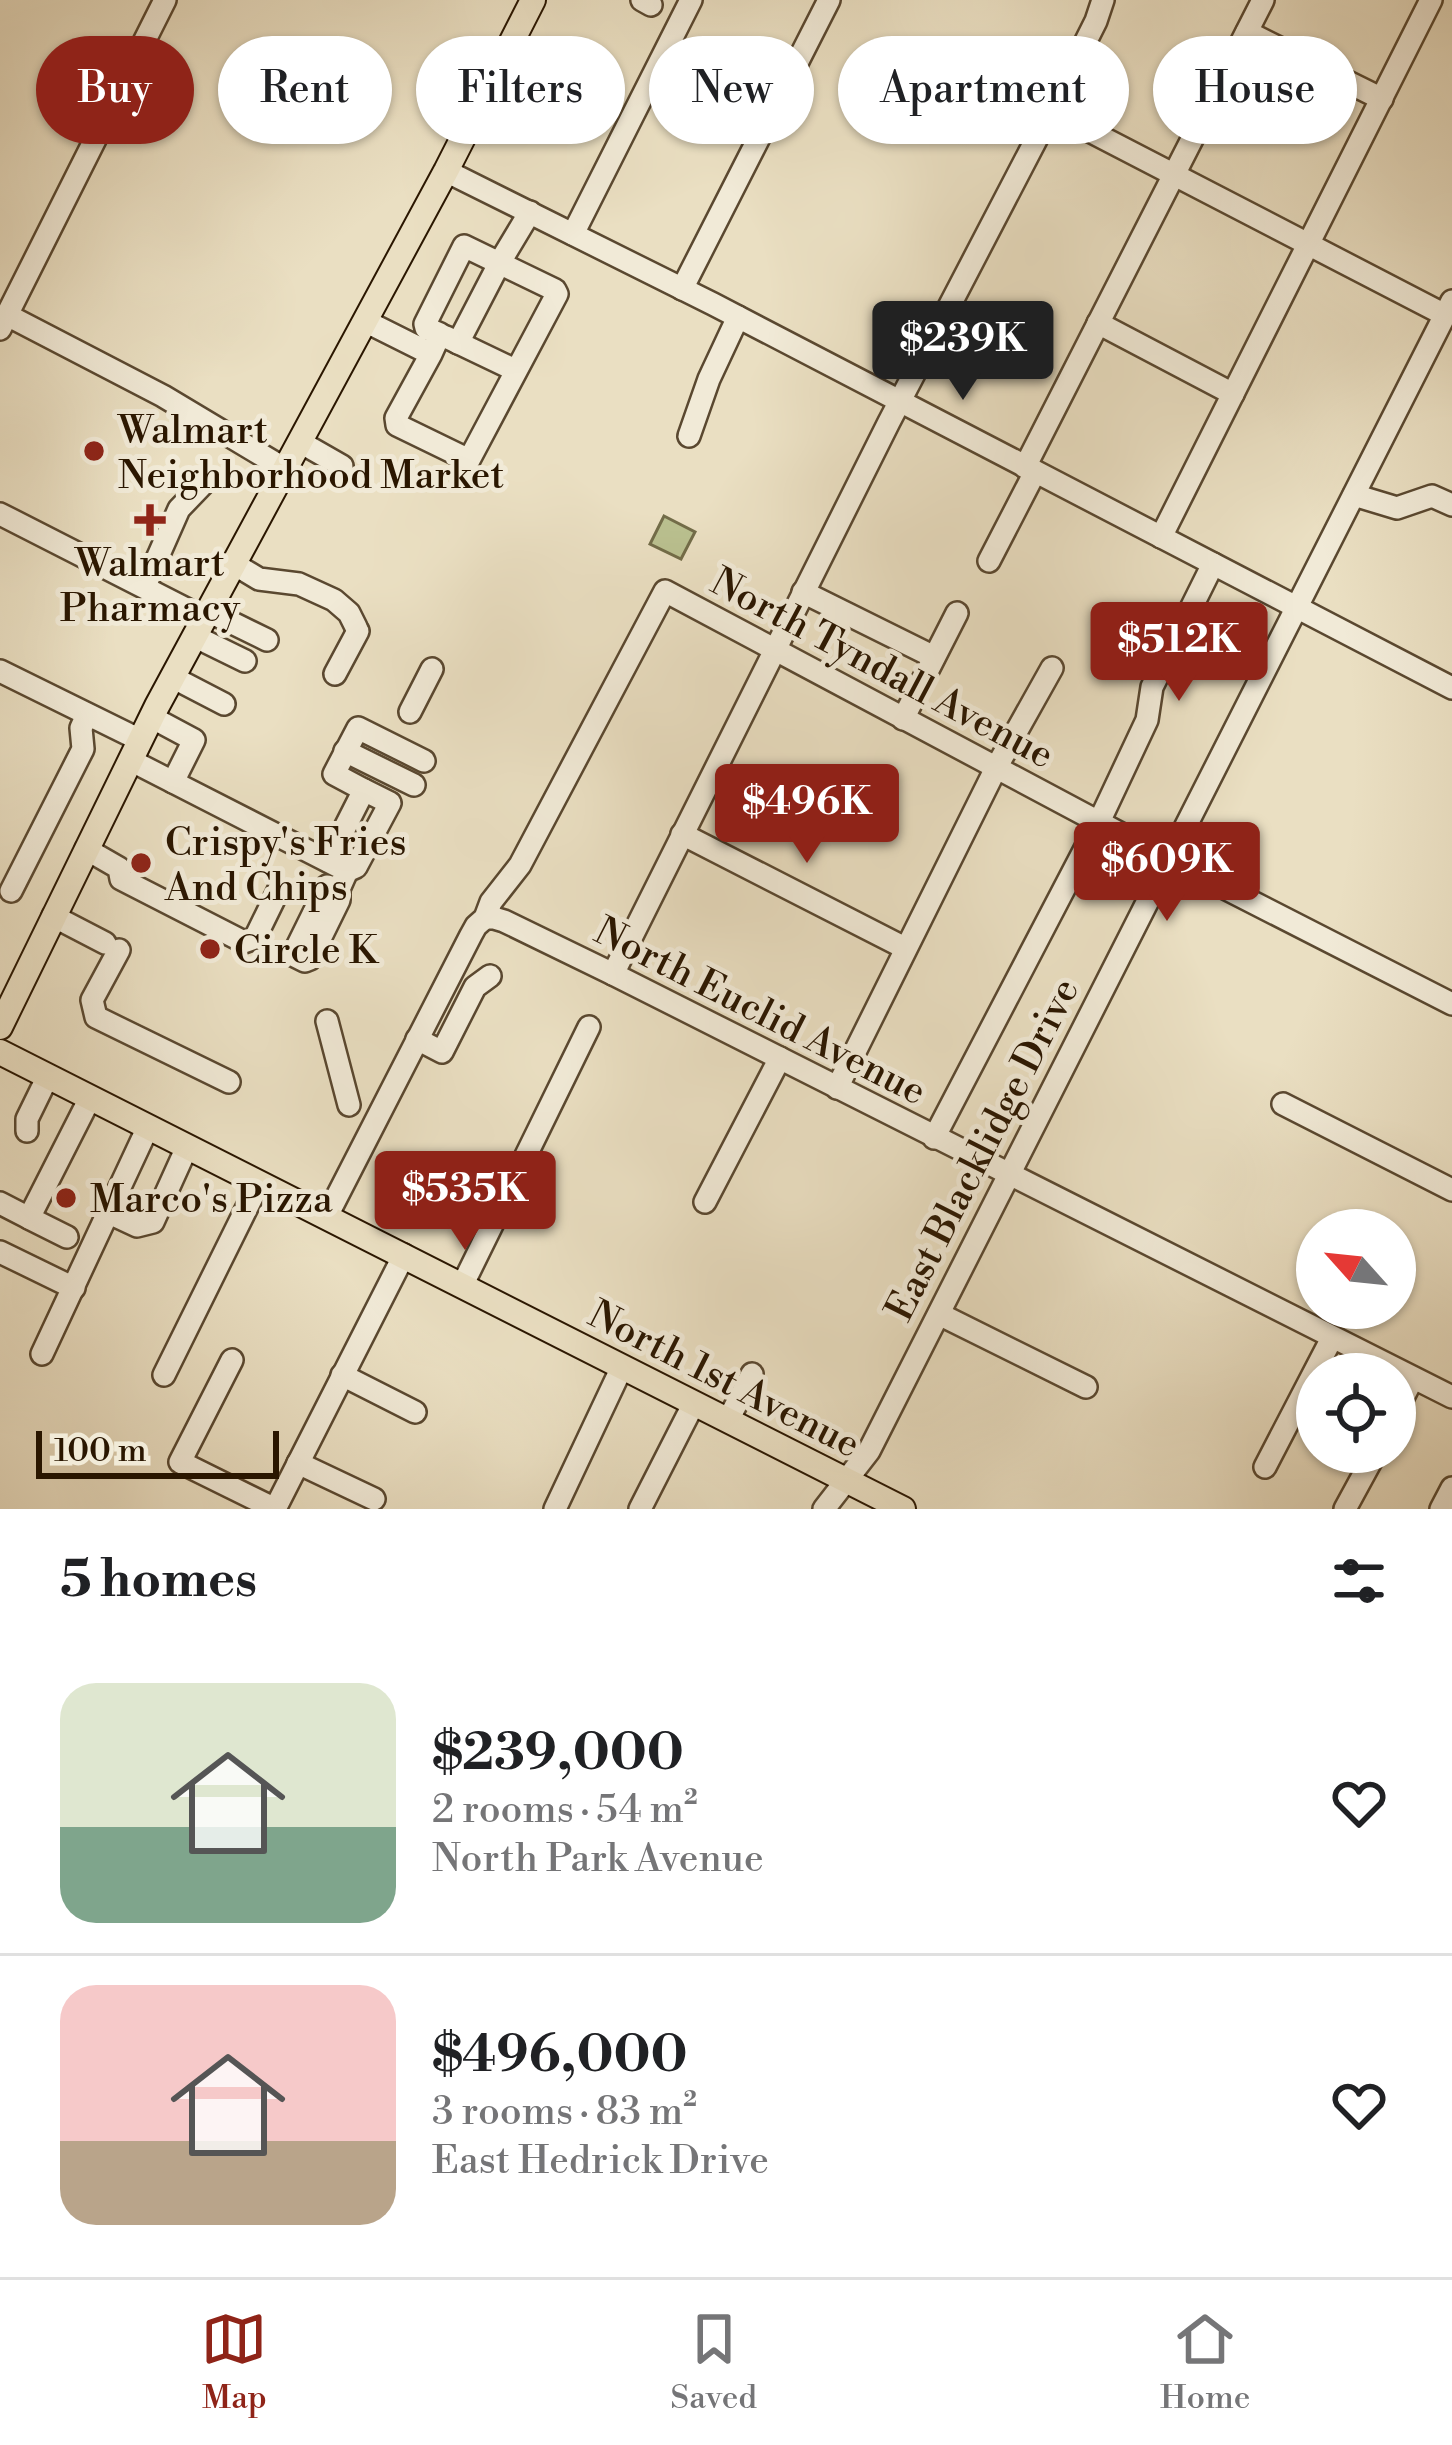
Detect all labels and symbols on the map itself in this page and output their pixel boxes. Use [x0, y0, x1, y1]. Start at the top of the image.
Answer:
pin: $239K [879, 301, 1047, 403]
place label: Walmart Neighborhood Market [116, 407, 505, 501]
marker: Walmart Neighborhood Market [81, 438, 107, 464]
marker: Walmart Pharmacy [137, 507, 163, 533]
place label: Walmart Pharmacy [60, 540, 241, 634]
street label: North Tyndall Avenue [702, 558, 1062, 780]
pin: $512K [1095, 602, 1263, 704]
pin: $496K [723, 764, 891, 866]
place label: Crispy's Fries And Chips [164, 819, 407, 913]
pin: $609K [1083, 822, 1251, 924]
marker: Crispy's Fries And Chips [128, 850, 154, 876]
street label: North Euclid Avenue [586, 907, 934, 1117]
place label: Circle K [234, 927, 380, 976]
marker: Circle K [197, 936, 223, 962]
street label: East Blacklidge Drive [876, 971, 1091, 1330]
pin: $535K [381, 1151, 549, 1253]
place label: Marco's Pizza [90, 1176, 333, 1225]
marker: Marco's Pizza [53, 1185, 79, 1211]
north arrow [1296, 1209, 1416, 1329]
street label: North 1st Avenue [580, 1291, 868, 1470]
scale bar [36, 1425, 279, 1478]

